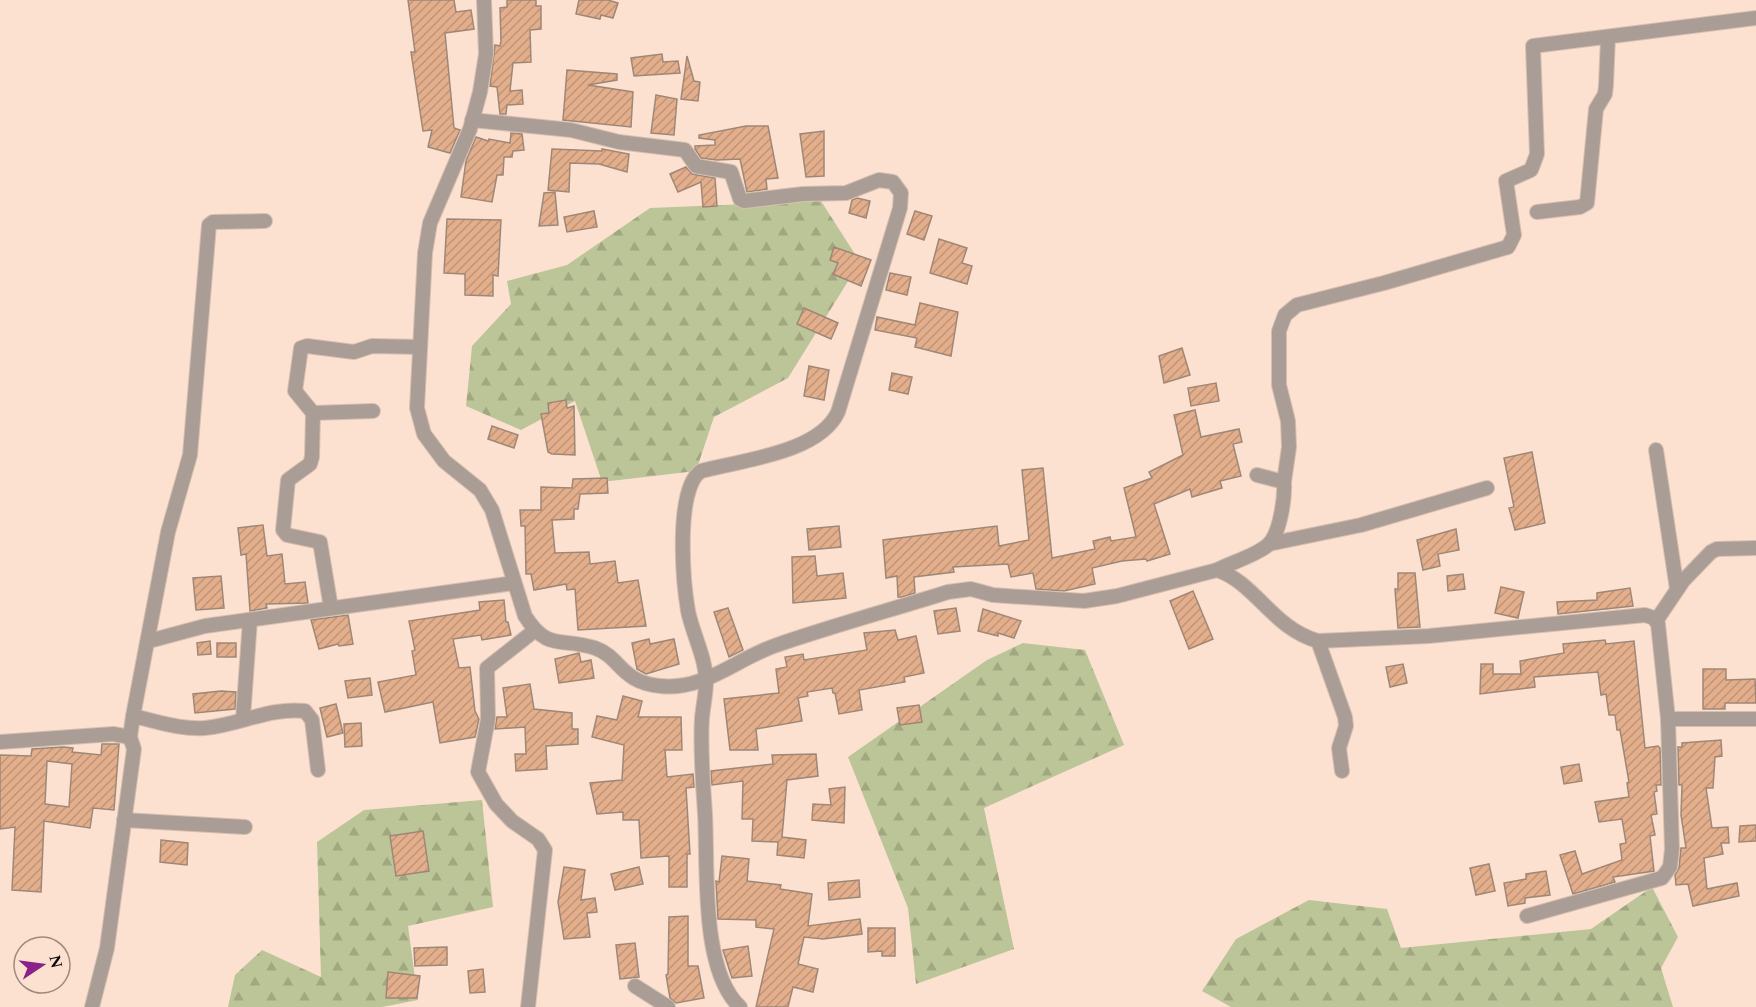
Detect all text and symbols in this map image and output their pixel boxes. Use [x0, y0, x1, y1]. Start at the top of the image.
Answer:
north arrow [12, 935, 72, 995]
text: N [42, 953, 69, 971]

